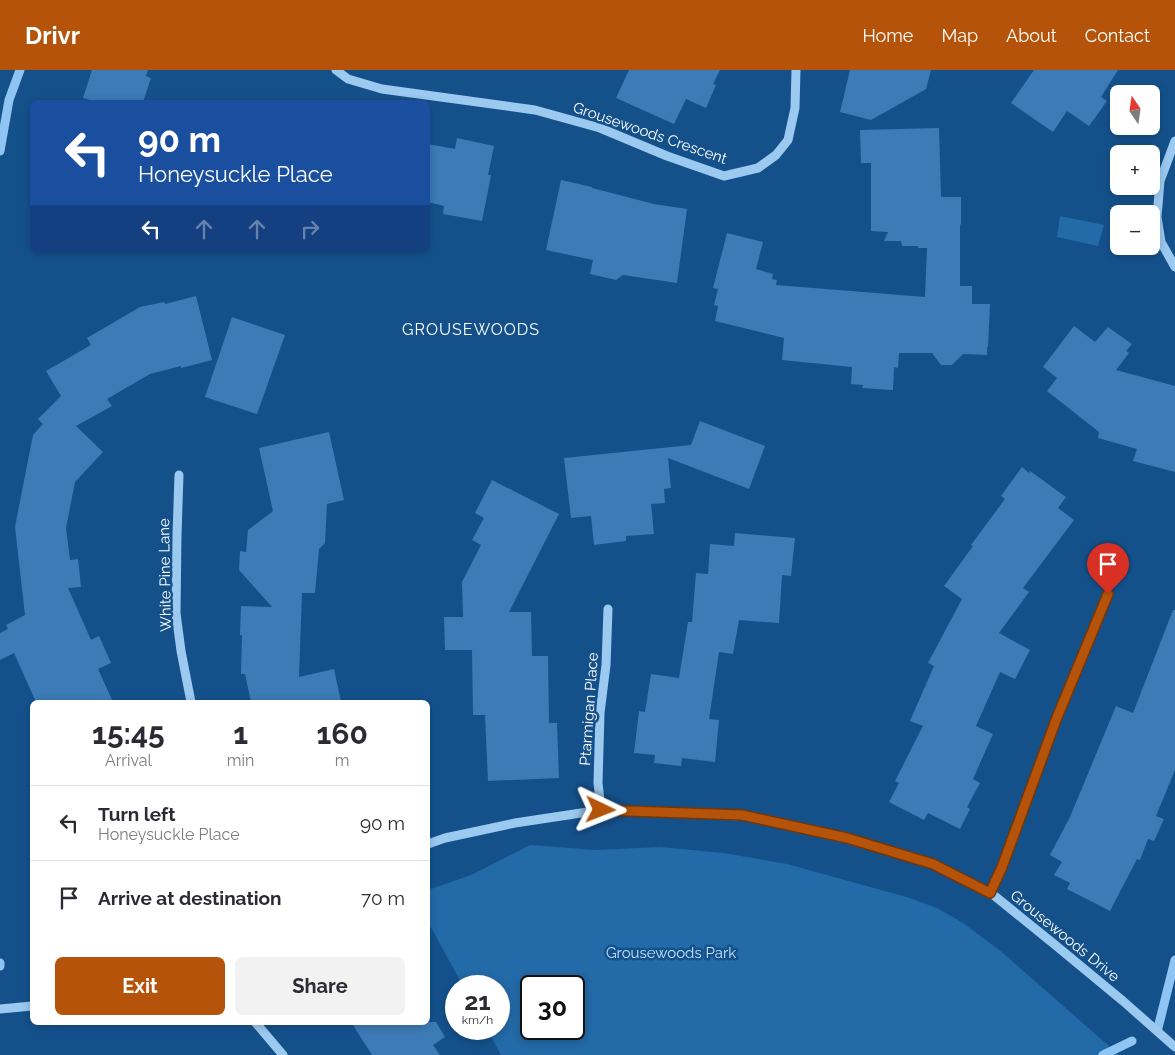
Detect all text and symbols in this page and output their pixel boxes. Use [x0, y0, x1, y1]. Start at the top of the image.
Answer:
text: Drivr [25, 21, 80, 50]
text: Home [862, 25, 913, 46]
text: Map [941, 25, 978, 46]
text: About [1006, 25, 1057, 46]
text: Contact [1085, 25, 1150, 46]
north arrow [1110, 85, 1160, 135]
map controls [1110, 85, 1160, 255]
street label: Grousewoods Crescent [571, 98, 729, 168]
text: 90 m [138, 119, 221, 160]
icon: left [55, 120, 120, 185]
button: + [1110, 145, 1160, 195]
text: Honeysuckle Place [138, 161, 333, 187]
button: − [1110, 205, 1160, 255]
icon: left [137, 215, 165, 243]
icon: ahead [190, 215, 218, 243]
icon: ahead [243, 215, 271, 243]
icon: right [296, 215, 324, 243]
district label: GROUSEWOODS [402, 320, 540, 339]
street label: White Pine Lane [155, 518, 175, 632]
pin [1087, 543, 1129, 594]
icon: arrive [1094, 550, 1122, 578]
street label: Ptarmigan Place [576, 652, 602, 766]
text: 15:45 [92, 716, 165, 751]
text: 1 [233, 716, 248, 751]
text: 160 [316, 716, 368, 751]
text: Arrival [105, 751, 152, 770]
text: min [227, 751, 254, 770]
text: m [335, 751, 350, 770]
position arrow [574, 783, 626, 835]
text: Turn left [98, 803, 175, 825]
icon: left [55, 809, 83, 837]
text: 90 m [360, 812, 405, 834]
text: Honeysuckle Place [98, 825, 240, 844]
icon: arrive [55, 884, 83, 912]
street label: Grousewoods Drive [1007, 886, 1123, 986]
text: Arrive at destination [98, 887, 282, 909]
text: 70 m [361, 887, 405, 909]
park label: Grousewoods Park [606, 944, 736, 962]
button: Exit [55, 957, 225, 1015]
button: Share [235, 957, 405, 1015]
speed limit sign: 30 [520, 975, 585, 1040]
text: 21 [464, 986, 491, 1016]
text: km/h [462, 1013, 493, 1027]

